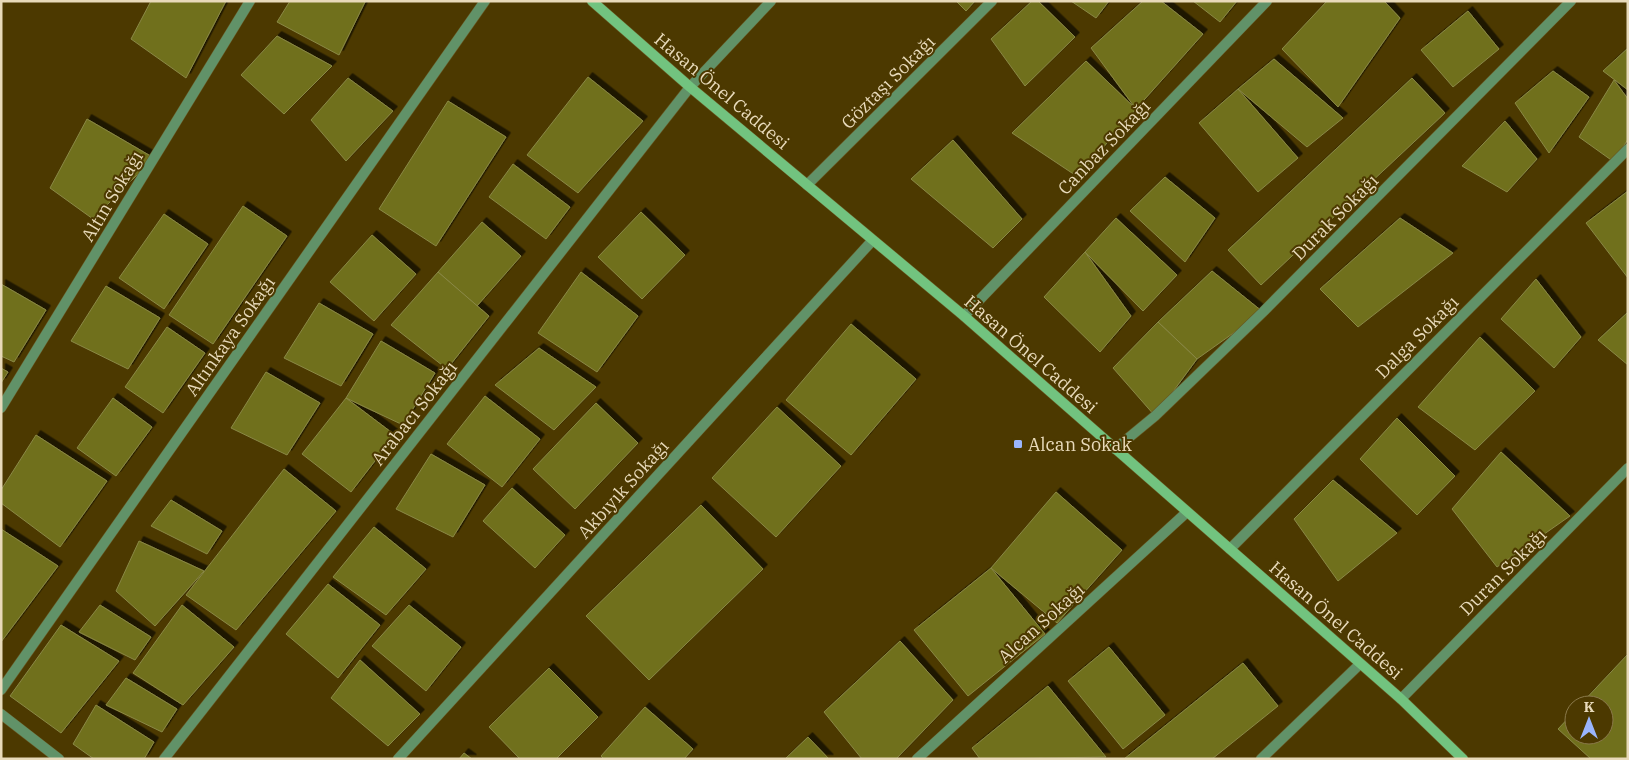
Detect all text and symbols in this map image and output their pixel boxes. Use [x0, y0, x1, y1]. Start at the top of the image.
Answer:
street label: Hasan Önel Caddesi [650, 28, 794, 154]
street label: Göztaşı Sokağı [836, 30, 940, 134]
street label: Canbaz Sokağı [1053, 94, 1155, 199]
street label: Altın Sokağı [76, 146, 148, 246]
street label: Durak Sokağı [1287, 169, 1383, 265]
street label: Altınkaya Sokağı [180, 271, 280, 400]
street label: Hasan Önel Caddesi [960, 290, 1103, 418]
street label: Dalga Sokağı [1371, 290, 1464, 383]
street label: Arabacı Sokağı [366, 356, 462, 470]
place label: Alcan Sokak [1028, 433, 1132, 456]
street label: Akbıyık Sokağı [572, 434, 674, 543]
marker: Alcan Sokak [1012, 438, 1024, 450]
street label: Duran Sokağı [1455, 523, 1552, 620]
street label: Hasan Önel Caddesi [1265, 556, 1408, 684]
street label: Alcan Sokağı [993, 578, 1089, 668]
north arrow [1564, 695, 1614, 745]
text: K [1584, 698, 1595, 716]

